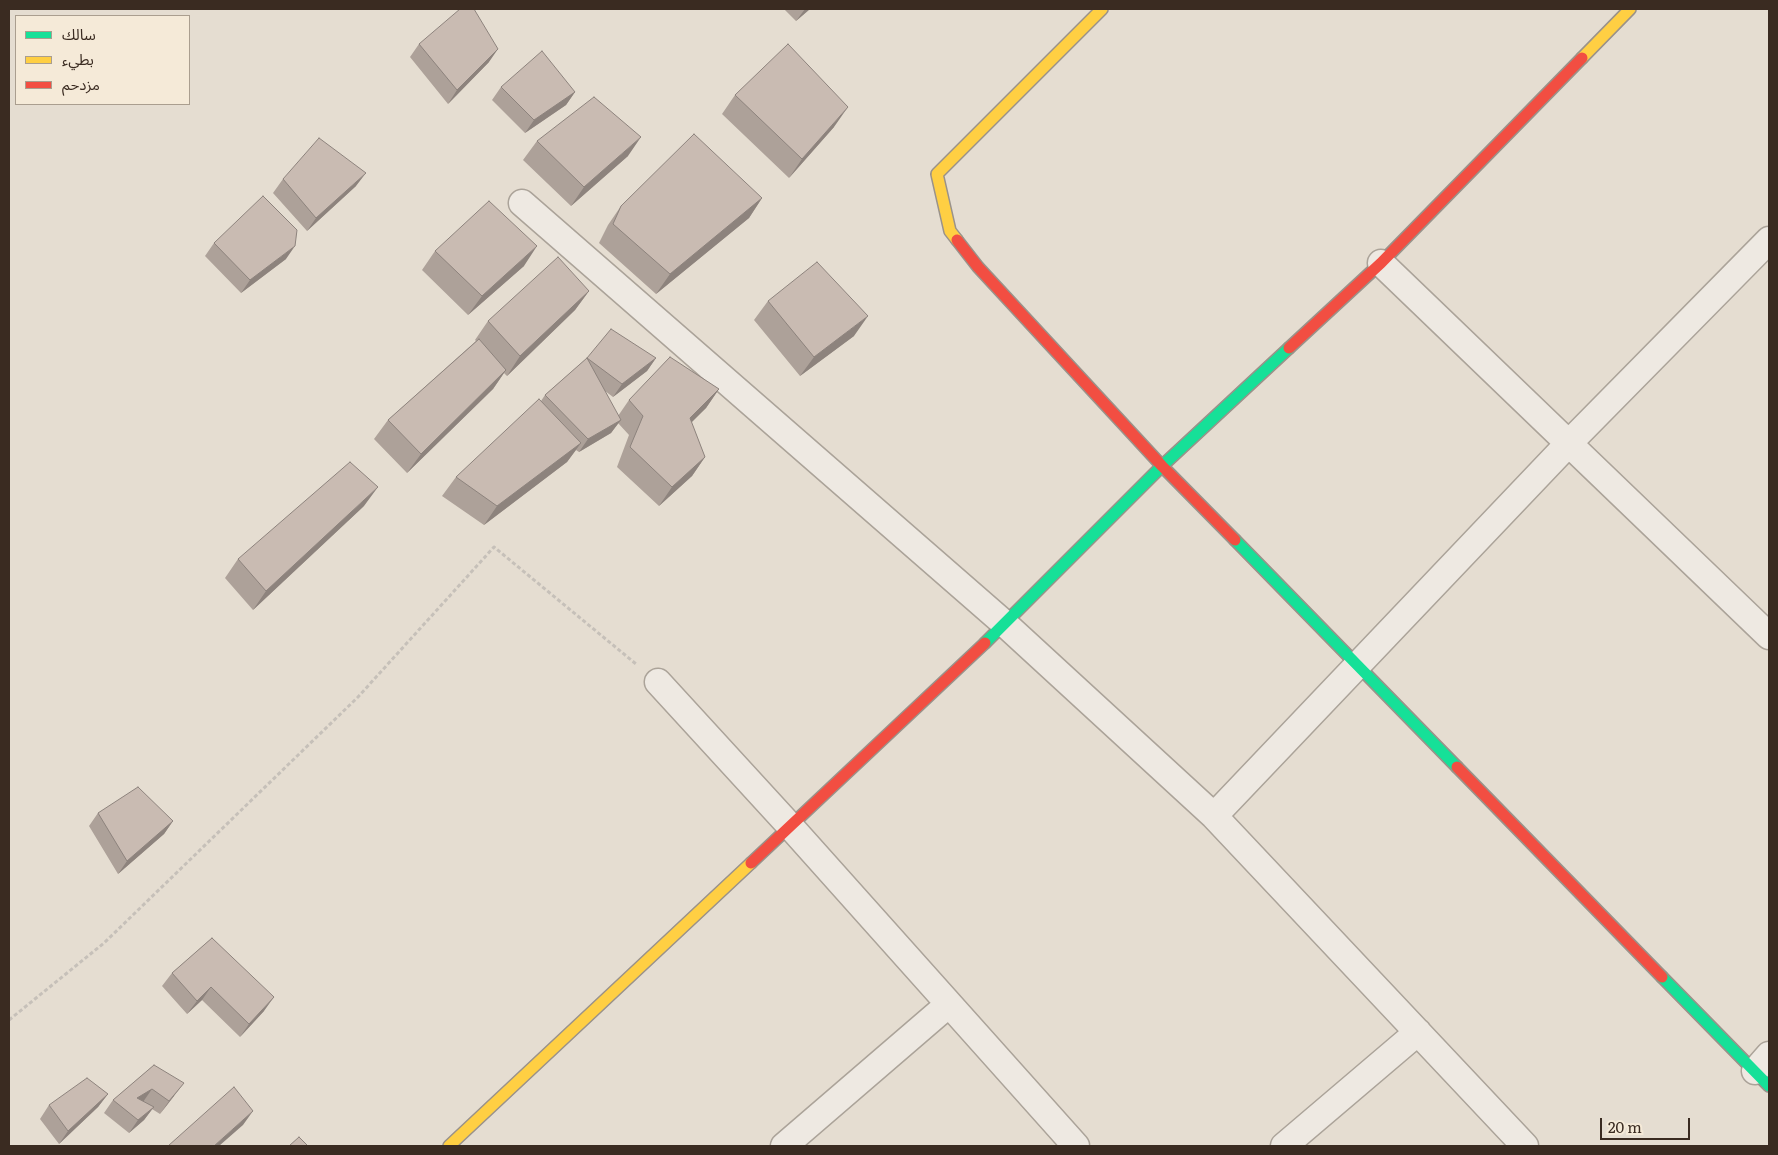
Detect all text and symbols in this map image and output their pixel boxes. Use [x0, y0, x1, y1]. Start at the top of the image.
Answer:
legend [15, 15, 190, 105]
text: سالك [62, 22, 96, 45]
text: بطيء [62, 47, 94, 70]
text: مزدحم [62, 72, 100, 95]
scale bar [1603, 1108, 1693, 1140]
text: 20 m [1608, 1115, 1642, 1138]

